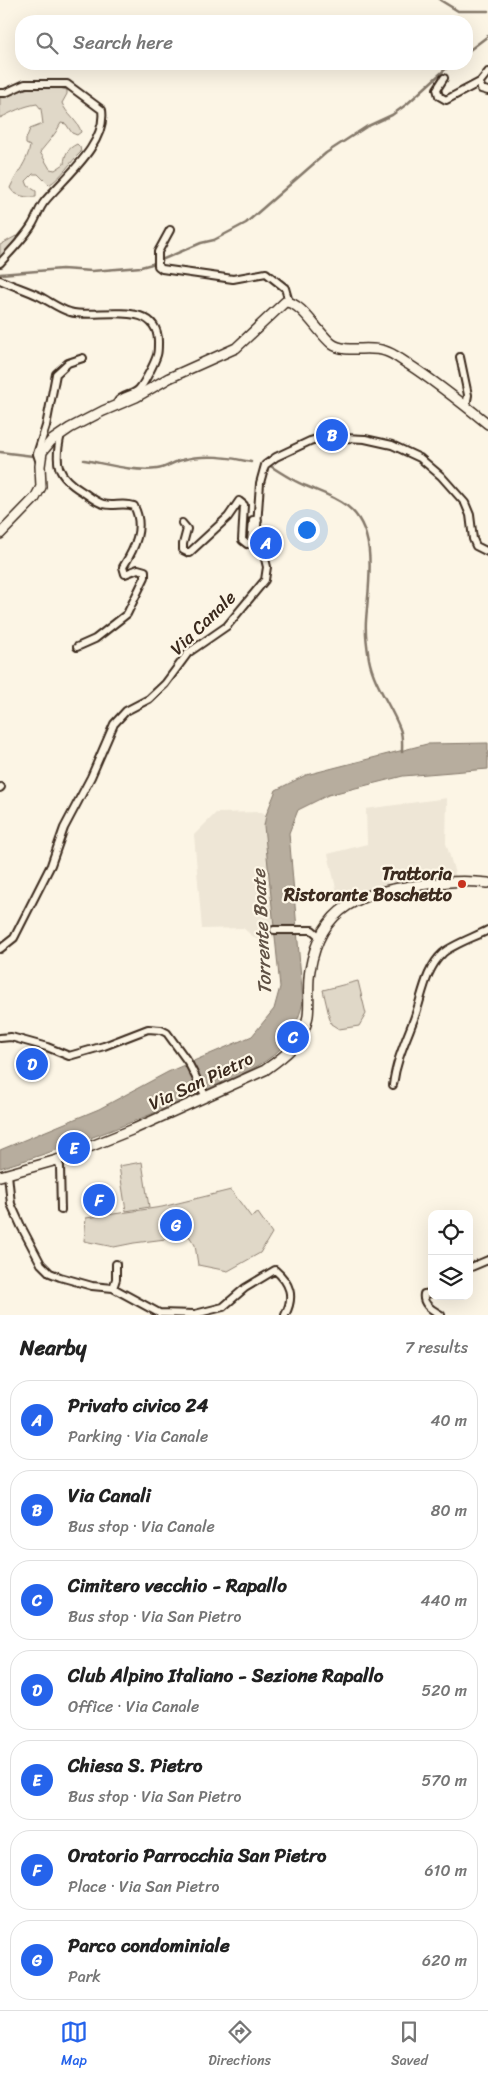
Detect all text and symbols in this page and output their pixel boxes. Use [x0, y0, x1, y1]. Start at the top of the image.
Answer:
search box [15, 15, 473, 70]
text: Search here [73, 26, 173, 59]
icon: search [33, 29, 61, 57]
pin: B [316, 416, 348, 454]
your location [294, 517, 320, 543]
pin: A [250, 524, 282, 562]
street label: Via Canale [162, 583, 244, 663]
place label: Trattoria Ristorante Boschetto [283, 858, 453, 911]
water label: Torrente Boate [242, 867, 281, 995]
marker: Trattoria Ristorante Boschetto [456, 878, 468, 890]
pin: C [277, 1018, 309, 1056]
street label: Via San Pietro [143, 1043, 259, 1119]
pin: D [16, 1045, 48, 1083]
pin: E [58, 1129, 90, 1167]
pin: F [83, 1181, 115, 1219]
pin: G [160, 1206, 192, 1244]
map controls [428, 1210, 473, 1300]
button: locate [428, 1210, 473, 1255]
button: layers [428, 1255, 473, 1300]
text: Nearby [20, 1329, 86, 1367]
text: 7 results [405, 1333, 468, 1362]
text: Privato civico 24 [68, 1389, 208, 1422]
text: A [32, 1406, 42, 1435]
text: 40 m [430, 1406, 467, 1435]
text: Parking · Via Canale [68, 1422, 208, 1451]
text: Via Canali [68, 1479, 151, 1512]
text: B [32, 1496, 42, 1525]
text: 80 m [431, 1496, 467, 1525]
text: Bus stop · Via Canale [68, 1512, 215, 1541]
text: Cimitero vecchio - Rapallo [68, 1569, 287, 1602]
text: C [32, 1586, 42, 1615]
text: 440 m [420, 1586, 467, 1615]
text: Bus stop · Via San Pietro [68, 1602, 241, 1631]
text: Club Alpino Italiano - Sezione Rapallo [68, 1659, 383, 1692]
text: D [32, 1676, 42, 1705]
text: 520 m [421, 1676, 467, 1705]
text: Office · Via Canale [68, 1692, 199, 1721]
text: Chiesa S. Pietro [68, 1749, 202, 1782]
text: E [33, 1766, 41, 1795]
text: 570 m [422, 1766, 467, 1795]
text: Bus stop · Via San Pietro [68, 1782, 241, 1811]
text: Oratorio Parrocchia San Pietro [68, 1839, 326, 1872]
text: F [33, 1856, 41, 1885]
text: 610 m [424, 1856, 467, 1885]
text: Place · Via San Pietro [68, 1872, 219, 1901]
text: Parco condominiale [68, 1929, 230, 1962]
text: G [32, 1946, 42, 1975]
text: 620 m [422, 1946, 467, 1975]
text: Park [68, 1962, 101, 1991]
tab: Map [60, 2018, 88, 2073]
tab: Directions [208, 2018, 271, 2073]
tab: Saved [391, 2018, 428, 2073]

